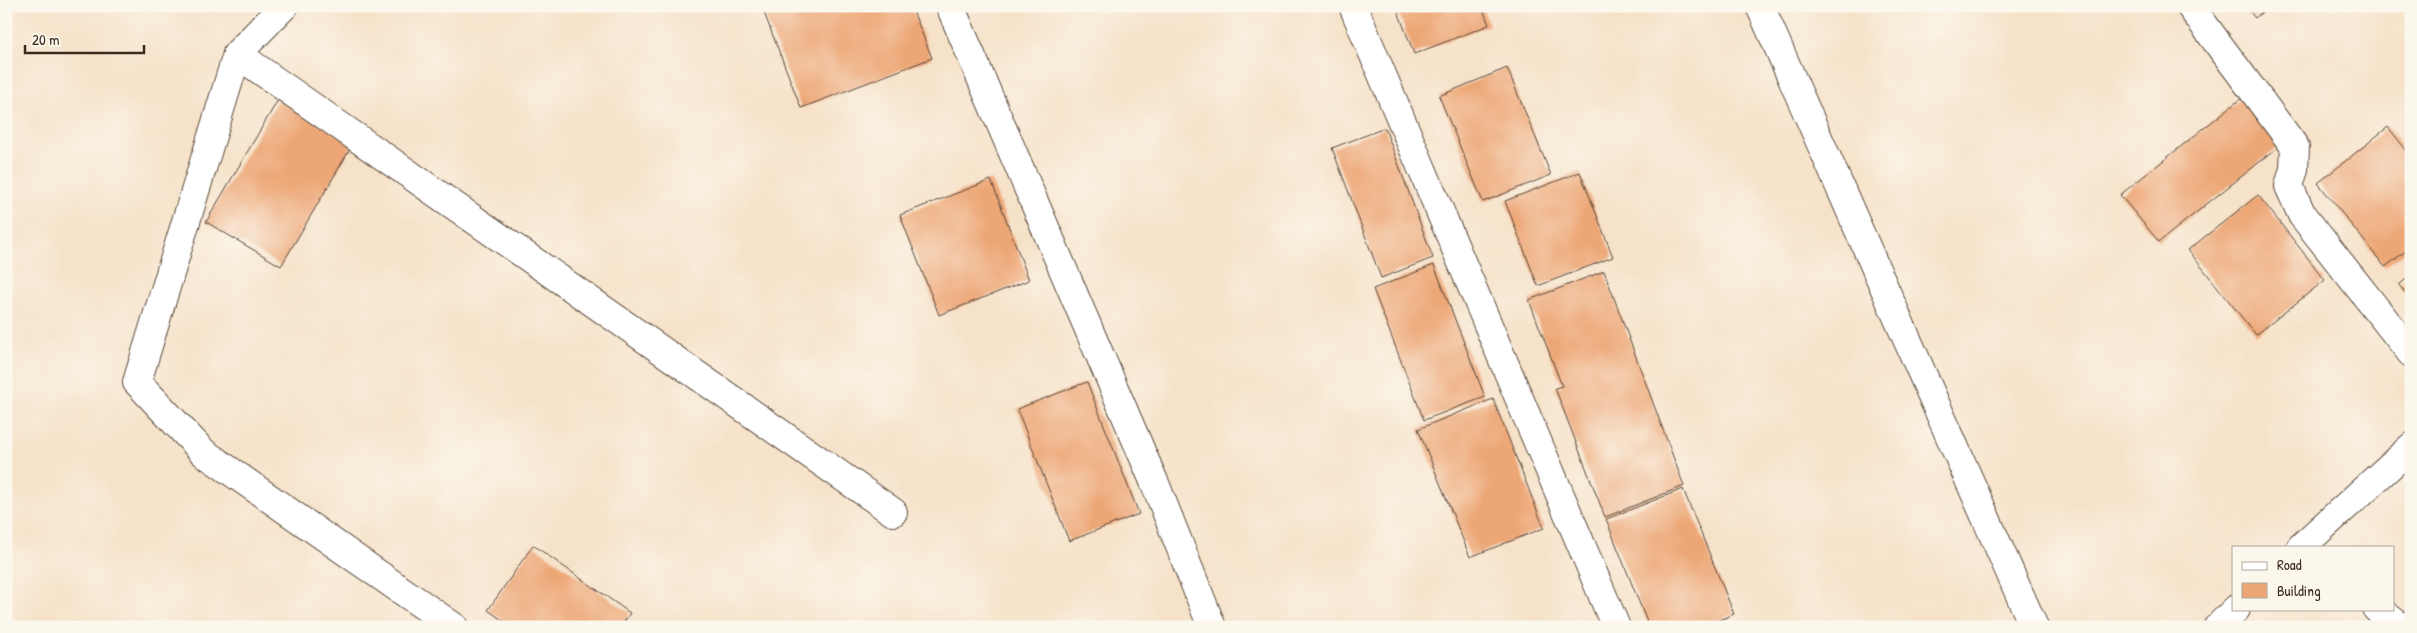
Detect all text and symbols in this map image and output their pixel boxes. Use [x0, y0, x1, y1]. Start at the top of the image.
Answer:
scale bar [25, 22, 144, 54]
text: 20 m [32, 29, 59, 50]
legend [2232, 546, 2394, 610]
text: Road [2277, 554, 2302, 575]
text: Building [2277, 580, 2321, 601]

